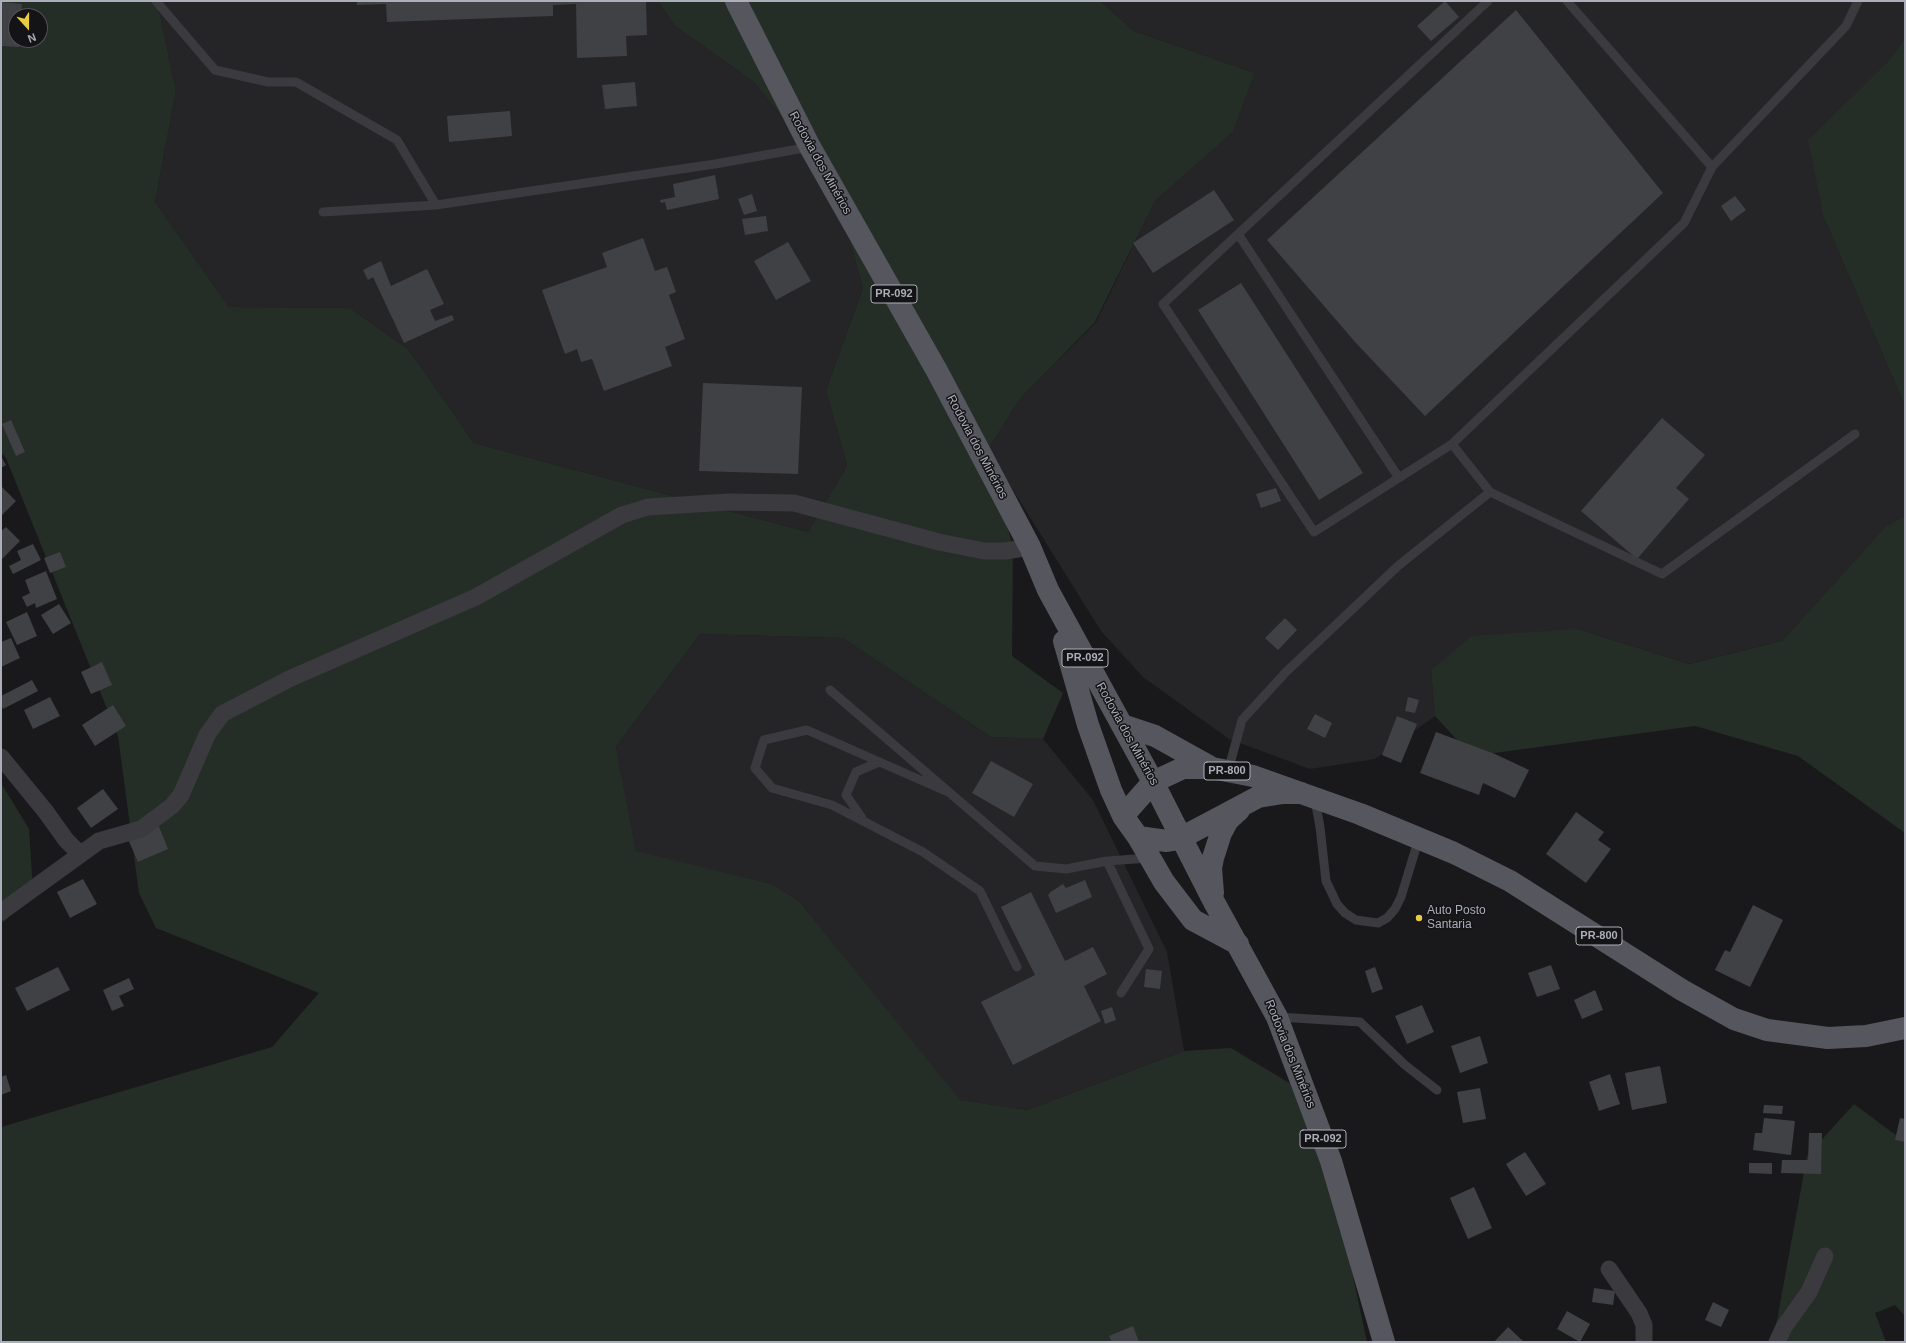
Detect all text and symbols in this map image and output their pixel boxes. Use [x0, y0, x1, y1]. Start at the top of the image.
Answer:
north arrow [8, 8, 48, 48]
text: N [26, 31, 38, 45]
street label: Rodovia dos Minérios [786, 109, 854, 217]
road number: PR-092 [871, 285, 917, 303]
street label: Rodovia dos Minérios [944, 393, 1010, 501]
road number: PR-092 [1062, 649, 1108, 667]
street label: Rodovia dos Minérios [1093, 680, 1161, 788]
road number: PR-800 [1204, 762, 1250, 780]
place label: Auto Posto Santaria [1427, 904, 1486, 932]
marker: Auto Posto Santaria [1414, 913, 1424, 923]
road number: PR-800 [1576, 927, 1622, 945]
street label: Rodovia dos Minérios [1262, 998, 1318, 1110]
road number: PR-092 [1300, 1130, 1346, 1148]

